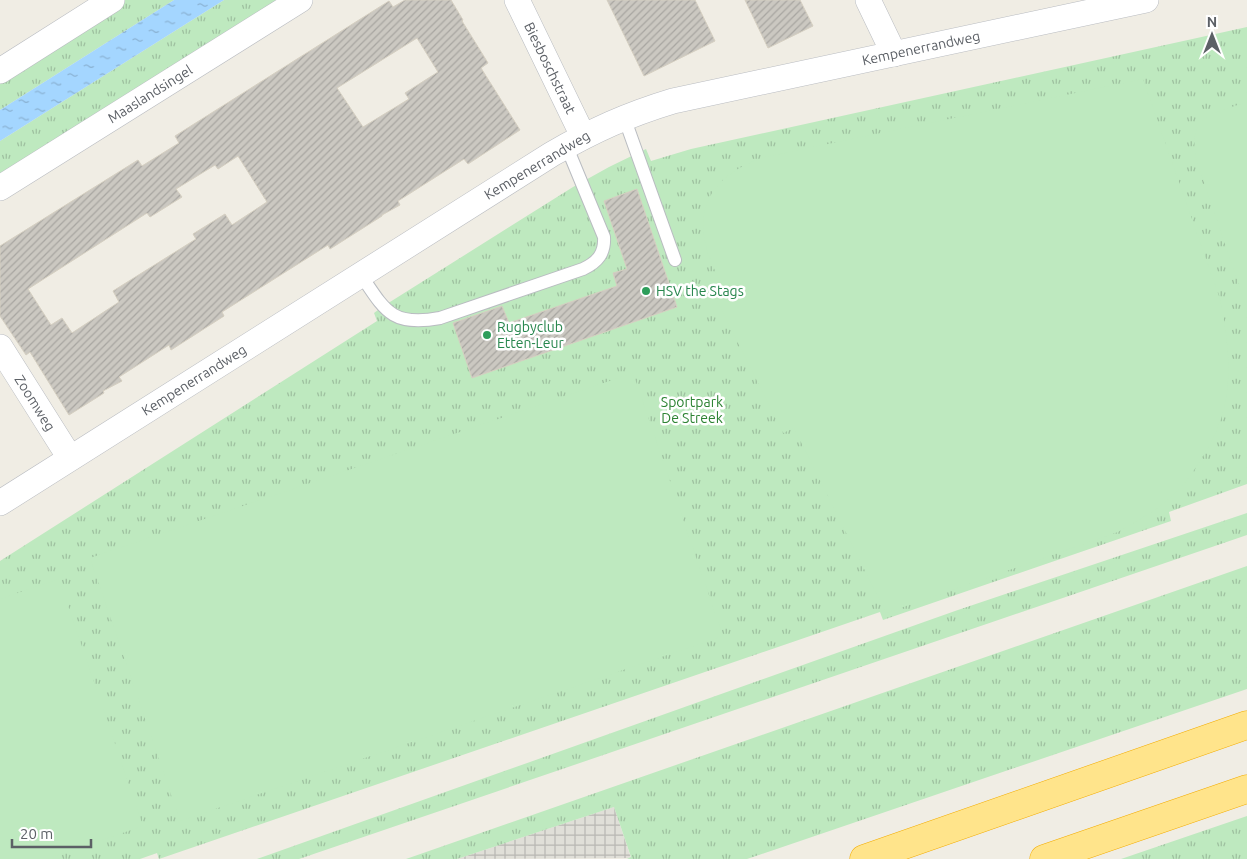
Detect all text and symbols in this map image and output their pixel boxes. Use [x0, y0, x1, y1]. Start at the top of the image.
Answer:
north arrow [1187, 10, 1237, 60]
text: N [1207, 14, 1217, 30]
street label: Biesboschstraat [521, 20, 579, 117]
street label: Kempenerrandweg [860, 28, 982, 68]
street label: Maaslandsingel [105, 61, 195, 126]
street label: Kempenerrandweg [481, 127, 593, 203]
place label: HSV the Stags [656, 283, 744, 299]
marker: HSV the Stags [640, 285, 652, 297]
place label: Rugbyclub Etten-Leur [497, 319, 564, 351]
marker: Rugbyclub Etten-Leur [481, 329, 493, 341]
street label: Kempenerrandweg [139, 341, 249, 419]
street label: Zoomweg [12, 372, 58, 434]
park label: Sportpark De Streek [661, 394, 723, 426]
scale bar [12, 816, 91, 848]
text: 20 m [20, 825, 53, 842]

